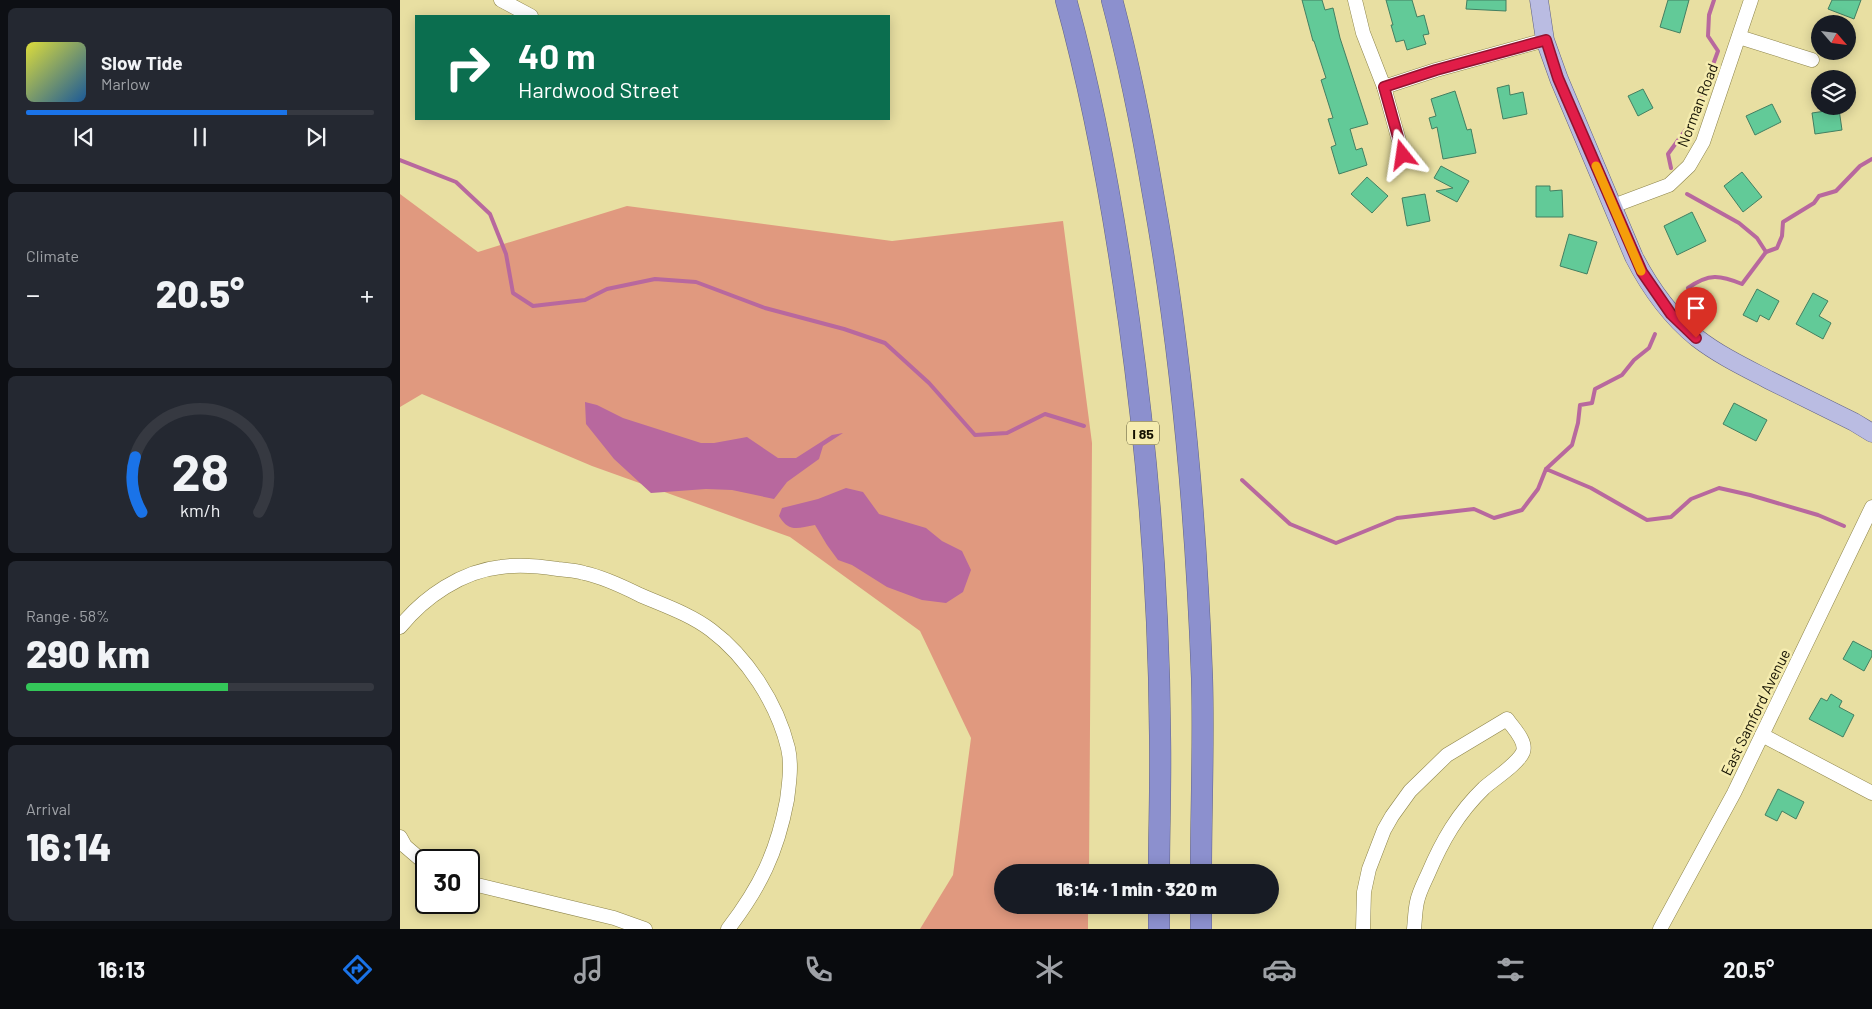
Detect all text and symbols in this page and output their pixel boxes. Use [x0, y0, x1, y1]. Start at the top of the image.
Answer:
north arrow [1811, 15, 1856, 60]
map controls [1811, 15, 1856, 115]
text: 40 m [518, 34, 595, 76]
icon: right [435, 35, 500, 100]
text: Slow Tide [101, 51, 183, 74]
street label: Norman Road [1673, 61, 1721, 149]
button: layers [1811, 70, 1856, 115]
text: Marlow [101, 74, 150, 93]
text: Hardwood Street [518, 76, 679, 102]
icon: previous [70, 123, 98, 151]
icon: pause [186, 123, 214, 151]
icon: next [302, 123, 330, 151]
position arrow [1376, 128, 1428, 180]
text: Climate [26, 246, 79, 265]
text: 20.5° [156, 270, 244, 316]
text: − [26, 277, 40, 311]
text: + [360, 277, 374, 311]
pin [1675, 287, 1717, 338]
icon: arrive [1682, 294, 1710, 322]
road number: I 85 [1127, 422, 1159, 444]
text: 28 [171, 439, 229, 501]
text: km/h [180, 499, 220, 521]
text: Range · 58% [26, 606, 110, 625]
text: 290 km [26, 630, 150, 676]
street label: East Samford Avenue [1717, 646, 1793, 778]
text: Arrival [26, 799, 71, 818]
text: 16:14 [26, 823, 112, 869]
speed limit sign: 30 [415, 849, 480, 914]
text: 16:14 · 1 min · 320 m [1056, 877, 1217, 900]
icon: directions [340, 952, 375, 987]
icon: music [571, 952, 606, 987]
icon: phone [801, 952, 836, 987]
icon: climate [1032, 952, 1067, 987]
icon: car [1262, 952, 1297, 987]
icon: filters [1493, 952, 1528, 987]
text: 16:13 [98, 956, 145, 982]
text: 20.5° [1723, 956, 1774, 982]

